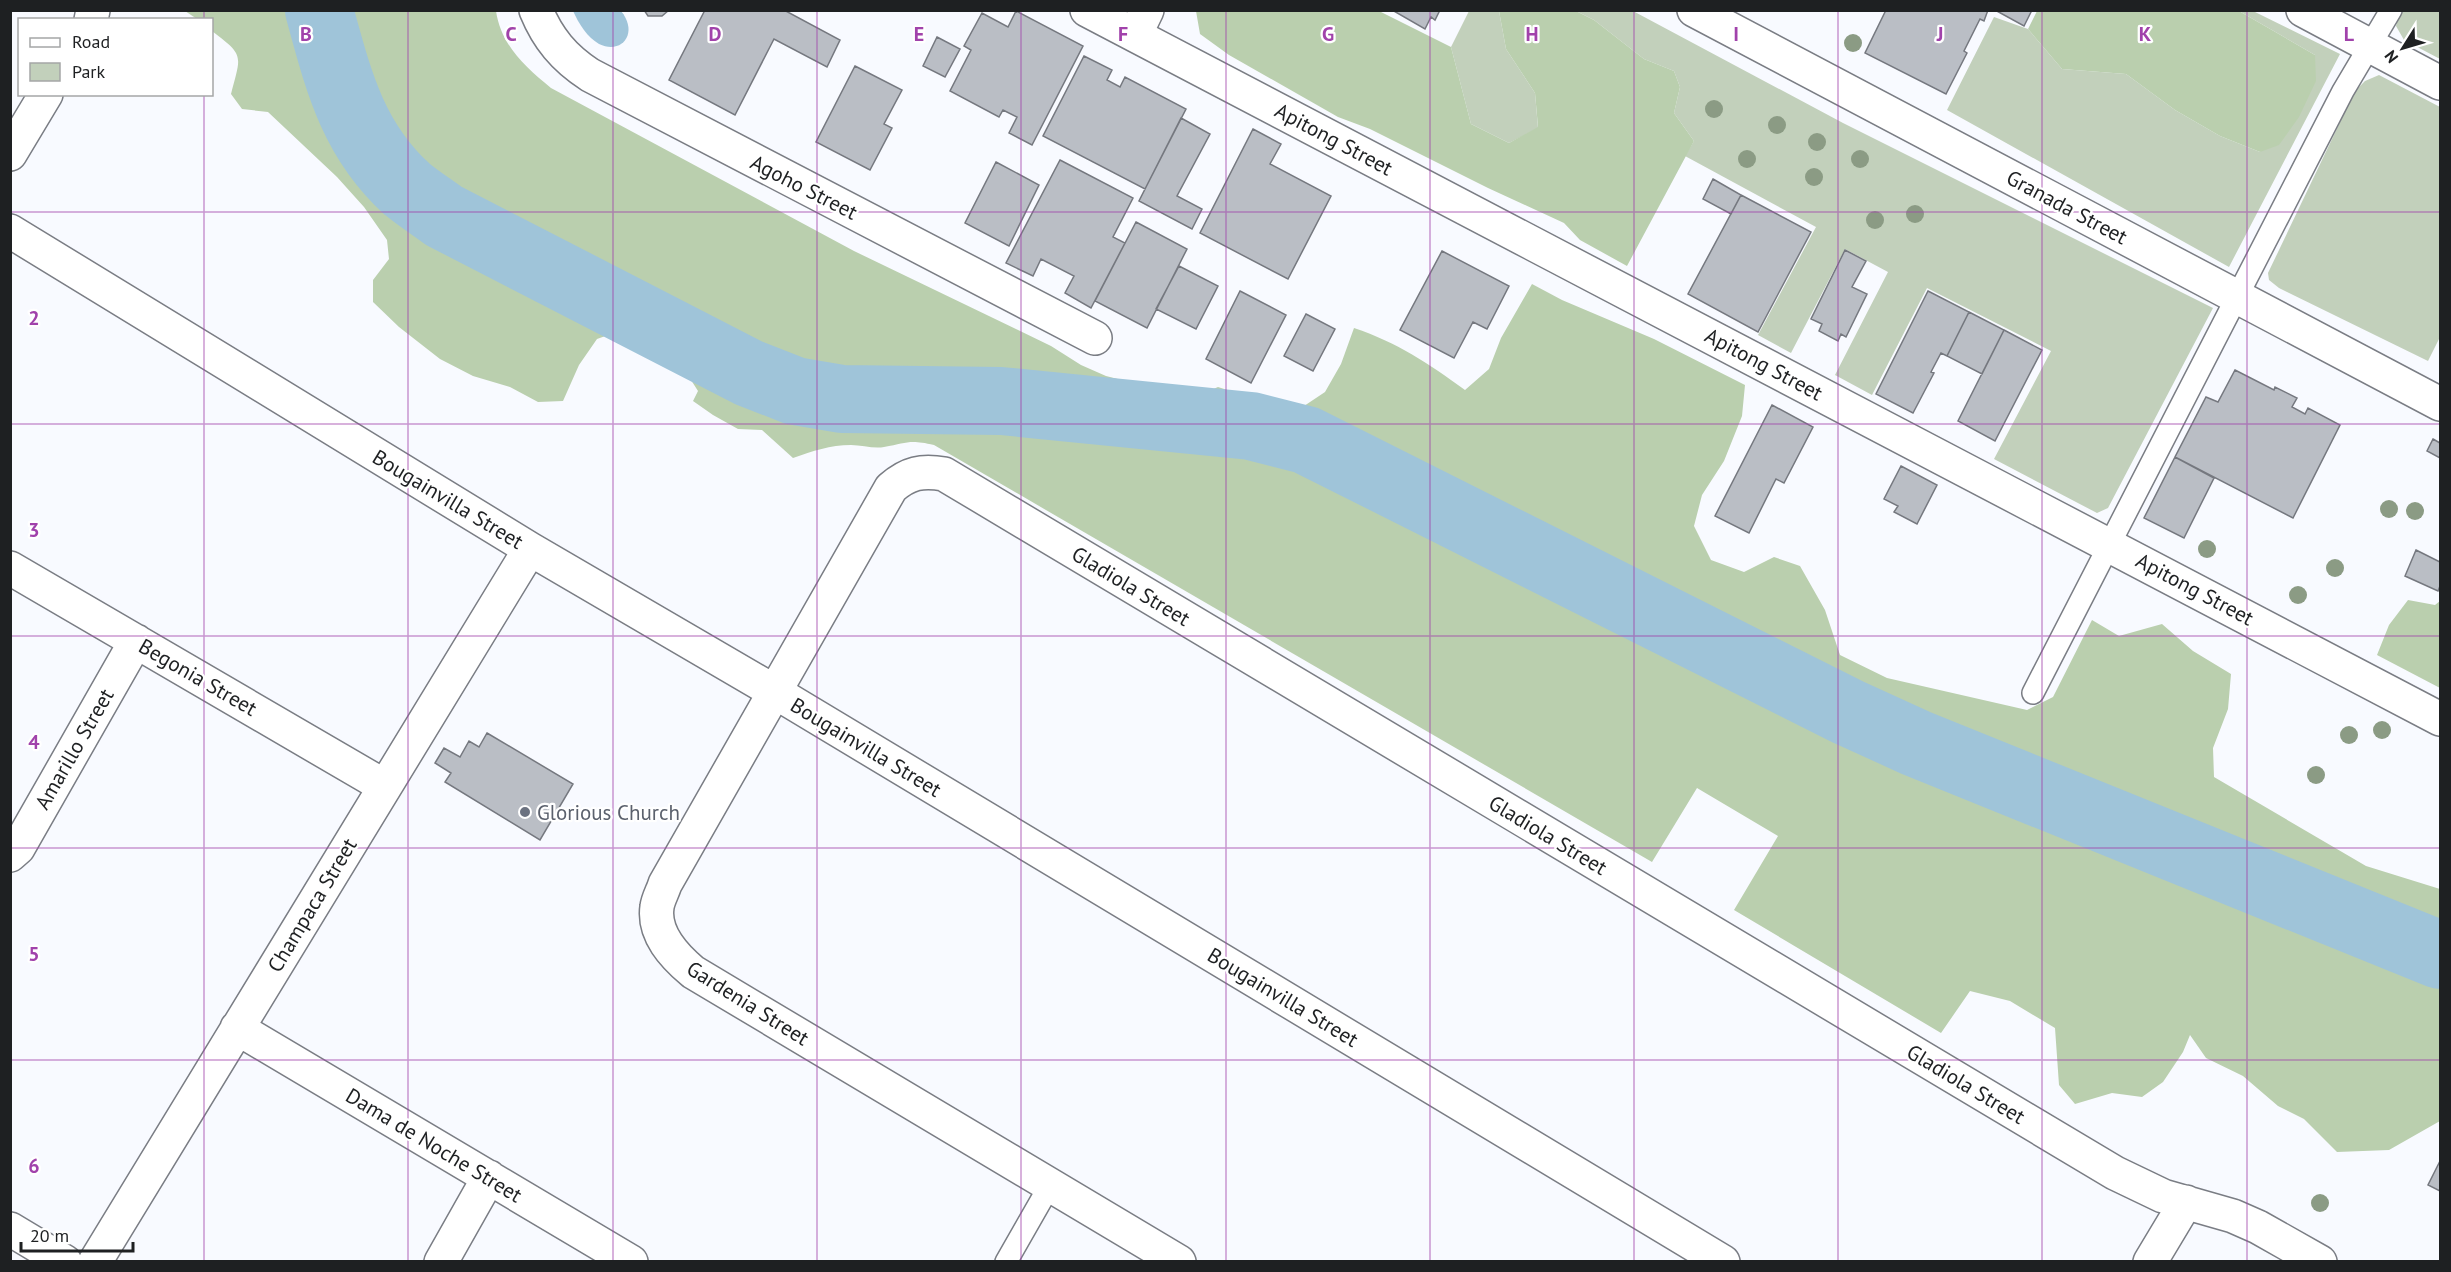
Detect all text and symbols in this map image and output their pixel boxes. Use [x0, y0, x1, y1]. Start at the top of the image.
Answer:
legend [18, 18, 213, 96]
north arrow [2373, 18, 2433, 78]
text: B [300, 21, 312, 47]
text: C [505, 21, 517, 47]
text: D [709, 21, 722, 47]
text: E [914, 21, 924, 47]
text: F [1118, 21, 1128, 47]
text: G [1322, 21, 1334, 47]
text: H [1525, 21, 1539, 47]
text: I [1733, 21, 1739, 47]
text: J [1936, 21, 1943, 47]
text: K [2139, 21, 2152, 47]
text: L [2344, 21, 2355, 47]
text: Road [72, 30, 110, 53]
text: N [2380, 47, 2402, 67]
text: Park [72, 60, 105, 83]
street label: Apitong Street [1271, 97, 1397, 181]
street label: Agoho Street [746, 149, 862, 225]
street label: Granada Street [2002, 164, 2132, 250]
text: 2 [28, 305, 40, 331]
street label: Apitong Street [1701, 322, 1827, 406]
street label: Bougainvilla Street [368, 443, 528, 555]
text: 3 [28, 517, 40, 543]
street label: Gladiola Street [1067, 540, 1195, 632]
street label: Apitong Street [2132, 547, 2258, 631]
street label: Begonia Street [134, 632, 262, 722]
street label: Amarillo Street [28, 684, 120, 814]
street label: Bougainvilla Street [786, 691, 946, 803]
text: 4 [28, 729, 40, 755]
street label: Gladiola Street [1484, 789, 1612, 881]
place label: Glorious Church [537, 799, 680, 826]
marker: Glorious Church [518, 805, 532, 819]
street label: Champaca Street [261, 833, 363, 977]
text: 5 [28, 941, 40, 967]
street label: Bougainvilla Street [1203, 941, 1363, 1053]
street label: Gardenia Street [682, 955, 814, 1051]
street label: Gladiola Street [1902, 1038, 2030, 1130]
street label: Dama de Noche Street [341, 1082, 527, 1208]
text: 6 [28, 1153, 40, 1179]
scale bar [21, 1215, 134, 1253]
text: 20 m [30, 1224, 69, 1247]

